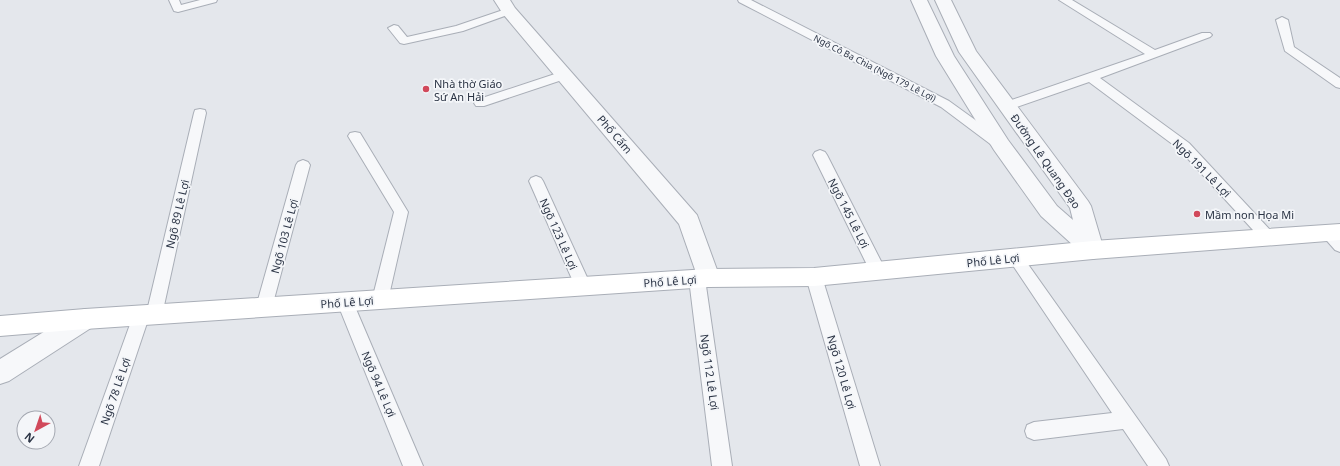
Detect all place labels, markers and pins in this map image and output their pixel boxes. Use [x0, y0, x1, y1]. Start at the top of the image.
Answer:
place label: Nhà thờ Giáo Sứ An Hải [434, 76, 503, 104]
marker: Nhà thờ Giáo Sứ An Hải [421, 84, 431, 94]
place label: Mầm non Họa Mi [1205, 207, 1294, 222]
marker: Mầm non Họa Mi [1192, 209, 1202, 219]

